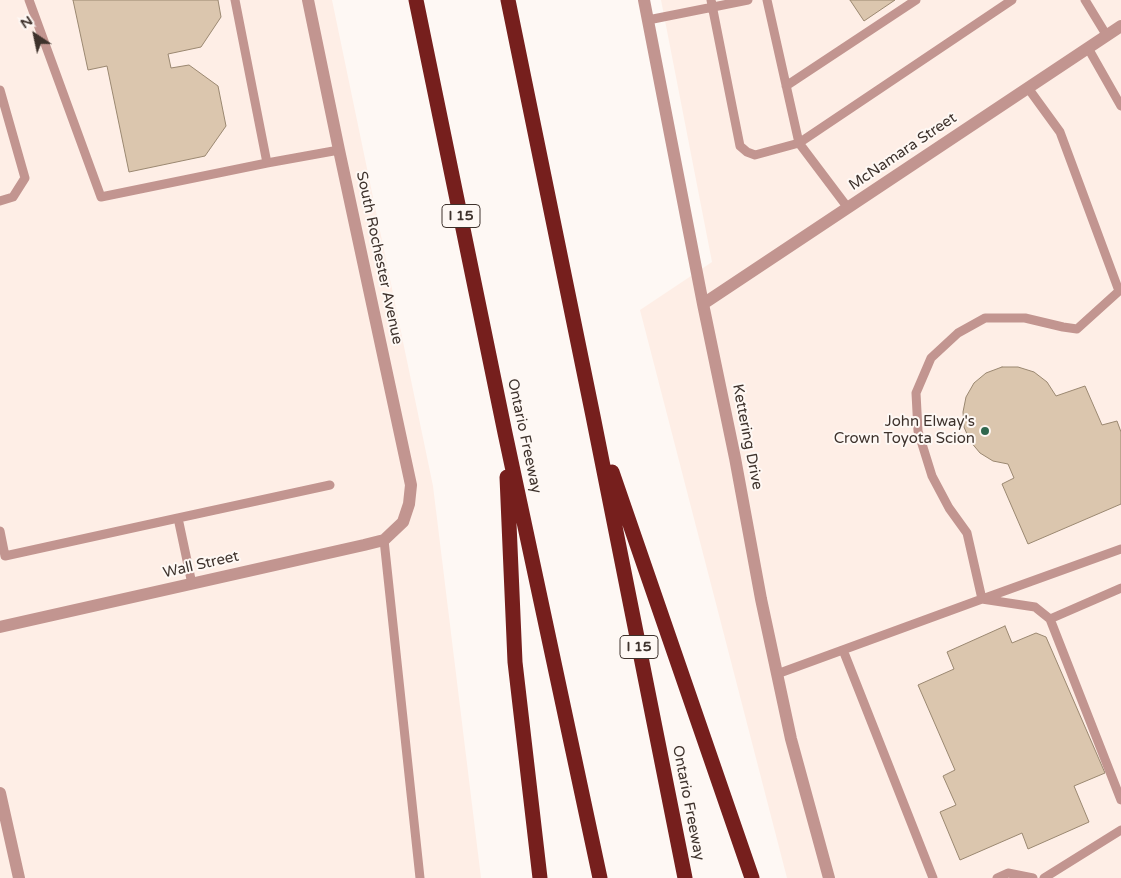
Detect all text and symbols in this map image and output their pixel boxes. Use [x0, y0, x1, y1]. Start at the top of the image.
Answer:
north arrow [10, 10, 60, 60]
text: N [17, 12, 36, 32]
street label: McNamara Street [846, 109, 960, 195]
street label: South Rochester Avenue [352, 170, 406, 346]
road number: I 15 [442, 205, 480, 228]
street label: Ontario Freeway [503, 377, 545, 495]
street label: Kettering Drive [728, 383, 766, 491]
place label: John Elway's Crown Toyota Scion [834, 413, 975, 448]
marker: John Elway's Crown Toyota Scion [979, 425, 991, 437]
street label: Wall Street [161, 548, 241, 582]
road number: I 15 [620, 636, 658, 659]
street label: Ontario Freeway [668, 744, 708, 862]

